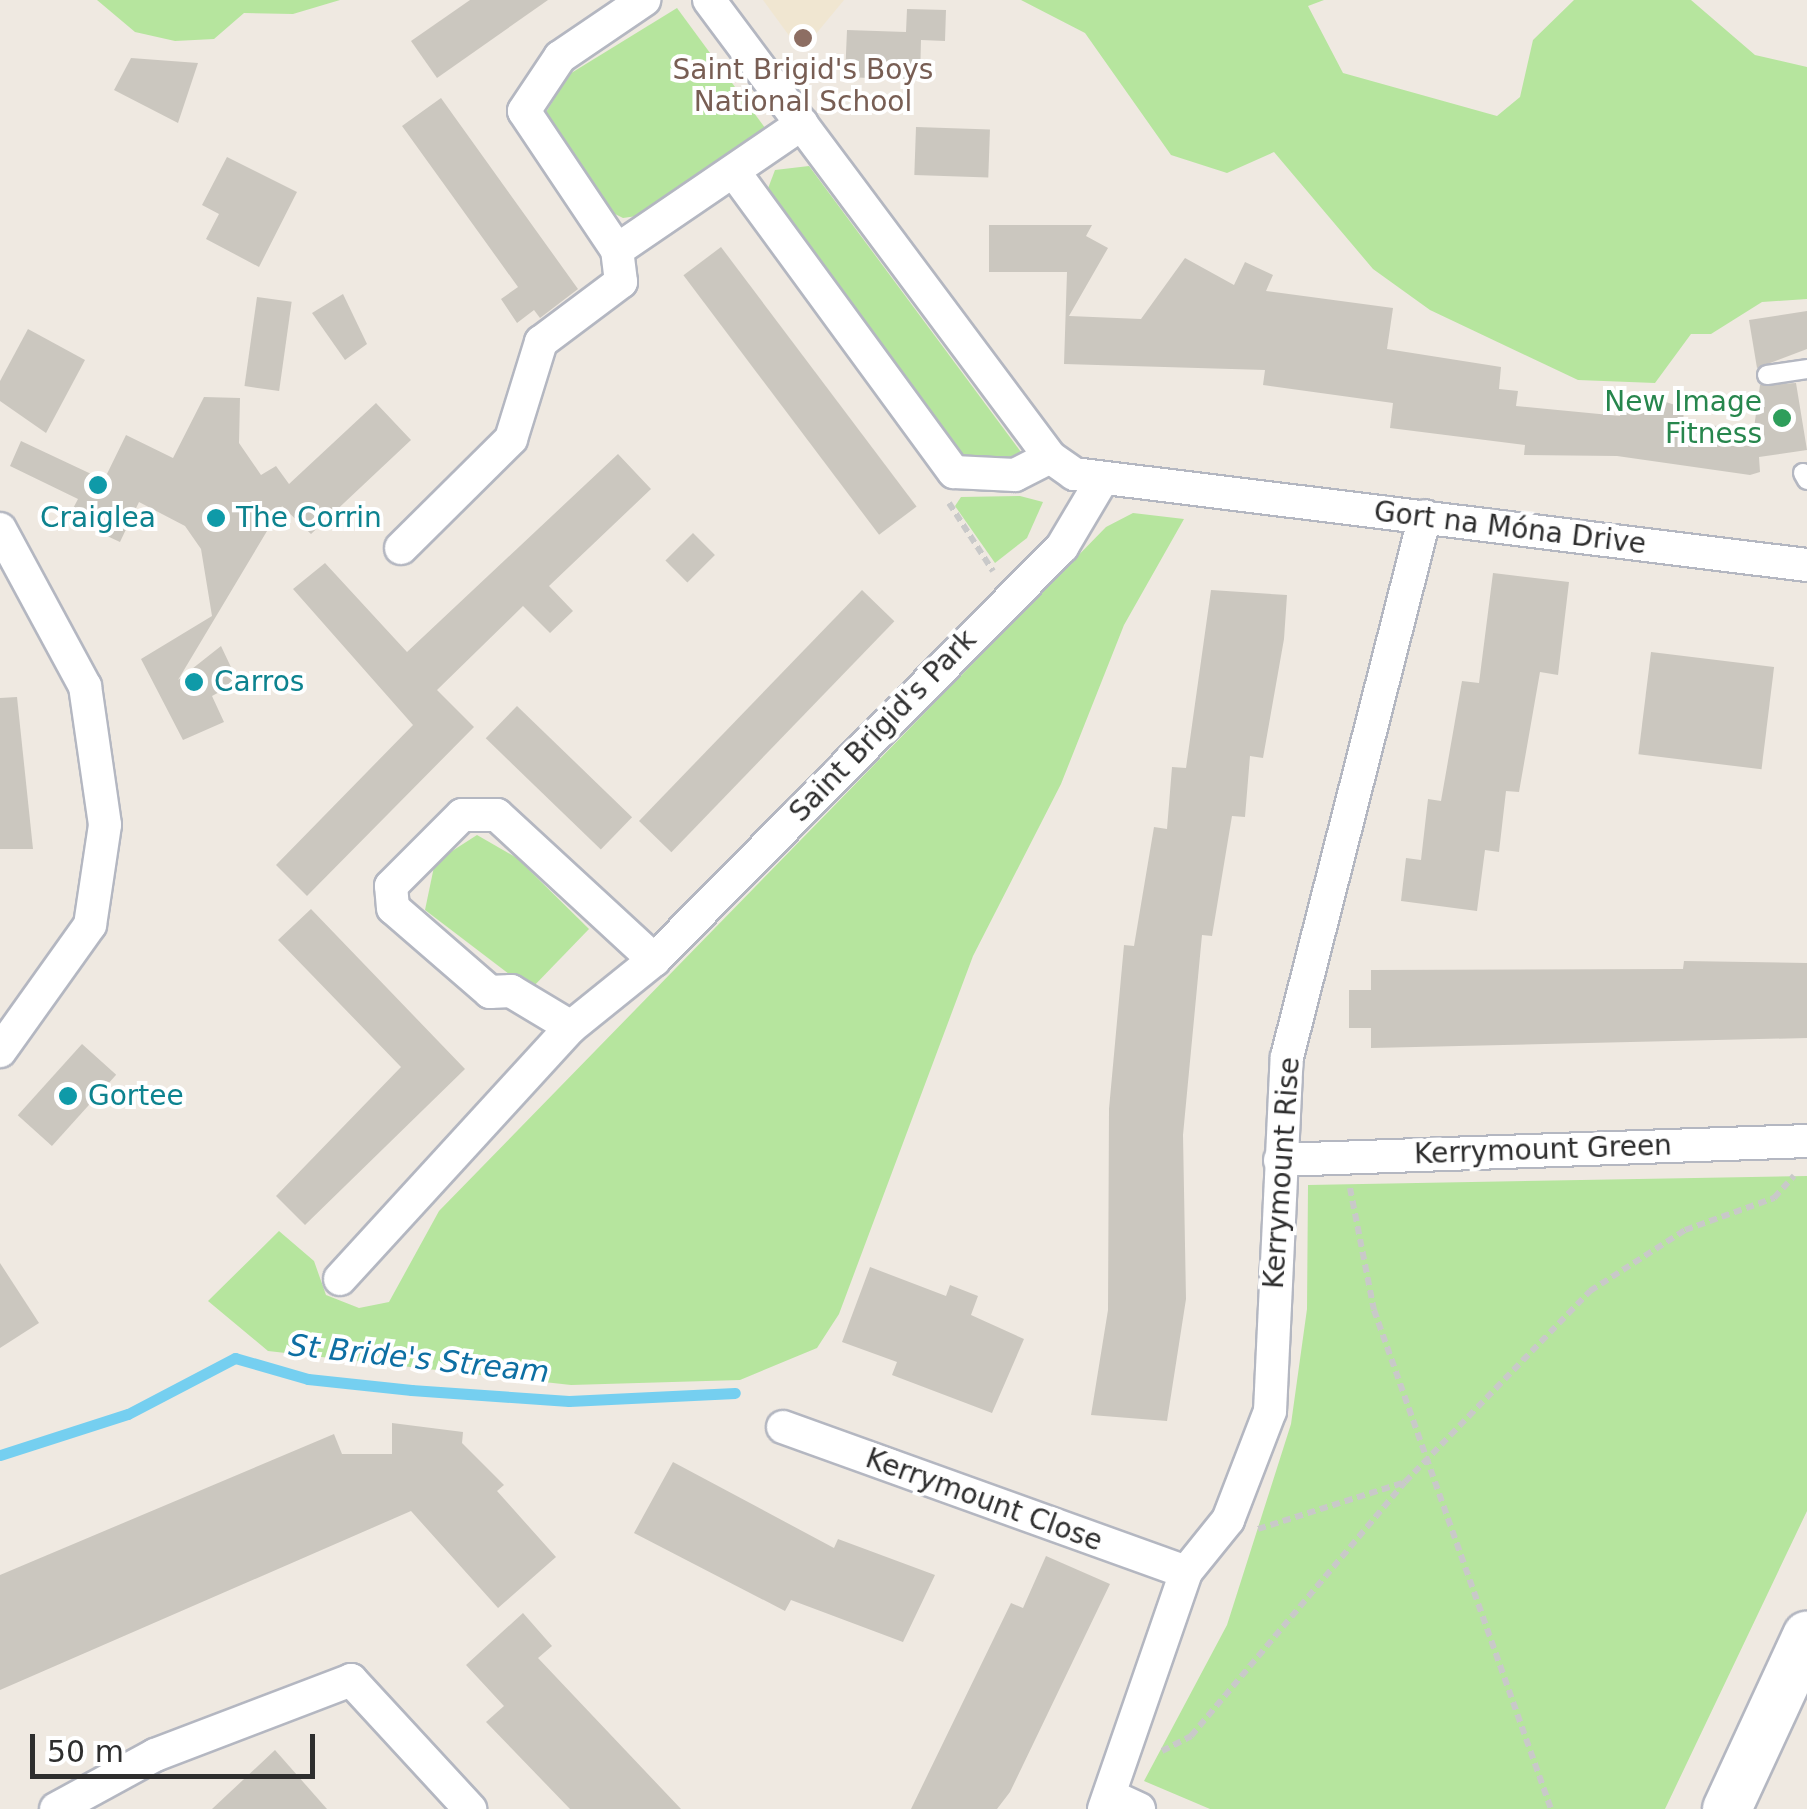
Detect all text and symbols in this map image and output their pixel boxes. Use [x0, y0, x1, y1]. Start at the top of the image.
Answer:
marker: Saint Brigid's Boys National School [792, 27, 814, 49]
place label: Saint Brigid's Boys National School [673, 53, 933, 119]
place label: New Image Fitness [1604, 385, 1762, 451]
marker: New Image Fitness [1771, 407, 1793, 429]
marker: Craiglea [87, 474, 109, 496]
street label: Gort na Móna Drive [1372, 495, 1648, 561]
place label: Craiglea [40, 501, 156, 535]
place label: The Corrin [236, 501, 382, 535]
marker: The Corrin [205, 507, 227, 529]
street label: Saint Brigid's Park [783, 623, 983, 829]
place label: Carros [214, 665, 304, 699]
marker: Carros [183, 671, 205, 693]
street label: Kerrymount Rise [1257, 1056, 1307, 1290]
place label: Gortee [88, 1079, 184, 1113]
marker: Gortee [57, 1085, 79, 1107]
street label: Kerrymount Green [1414, 1129, 1672, 1171]
water label: St Bride's Stream [287, 1327, 551, 1391]
street label: Kerrymount Close [861, 1442, 1107, 1558]
scale bar [35, 1714, 320, 1776]
text: 50 m [47, 1734, 124, 1769]

